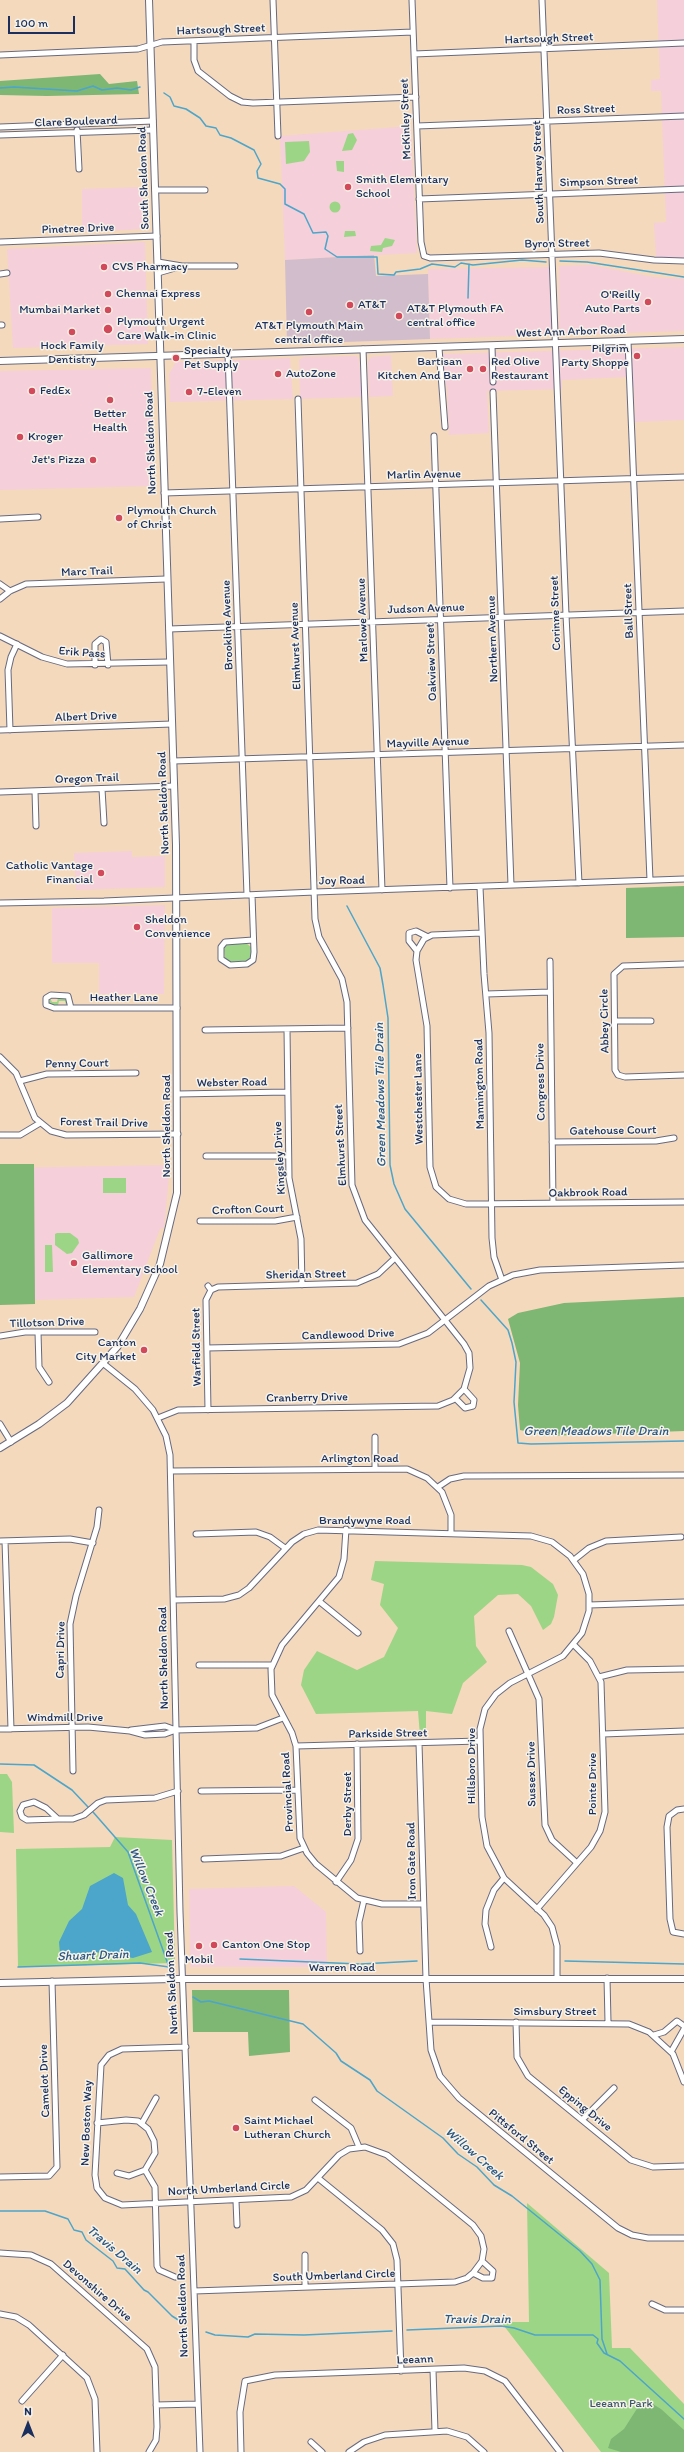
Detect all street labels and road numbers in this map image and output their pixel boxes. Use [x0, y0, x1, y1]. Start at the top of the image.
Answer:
street label: Hartsough Street [176, 21, 266, 39]
street label: Hartsough Street [504, 30, 594, 48]
street label: McKinley Street [397, 78, 415, 160]
street label: Ross Street [557, 102, 615, 118]
street label: Clare Boulevard [34, 113, 118, 131]
street label: South Harvey Street [530, 120, 548, 224]
street label: South Sheldon Road [135, 126, 153, 230]
street label: Simpson Street [560, 173, 638, 191]
street label: Pinetree Drive [41, 221, 115, 237]
street label: Byron Street [524, 236, 590, 252]
street label: West Ann Arbor Road [516, 323, 626, 341]
street label: North Sheldon Road [142, 391, 160, 495]
street label: Marlin Avenue [387, 467, 461, 483]
street label: Marc Trail [61, 564, 113, 580]
street label: Corinne Street [547, 575, 565, 651]
street label: Marlowe Avenue [354, 578, 372, 662]
street label: Brookline Avenue [219, 580, 237, 670]
street label: Ball Street [621, 583, 637, 639]
street label: Northern Avenue [484, 595, 502, 683]
street label: Judson Avenue [387, 600, 465, 618]
street label: Elmhurst Avenue [287, 602, 305, 690]
street label: Oakview Street [423, 623, 441, 701]
street label: Erik Pass [58, 644, 106, 662]
street label: Albert Drive [55, 709, 117, 725]
street label: Mayville Avenue [386, 734, 470, 752]
street label: North Sheldon Road [155, 751, 173, 855]
street label: Oregon Trail [55, 771, 119, 787]
street label: Joy Road [319, 873, 365, 889]
street label: Abbey Circle [597, 989, 613, 1053]
street label: Heather Lane [90, 991, 158, 1005]
street label: Mannington Road [472, 1038, 488, 1130]
street label: Congress Drive [533, 1043, 549, 1121]
street label: Westchester Lane [411, 1053, 427, 1145]
street label: Penny Court [45, 1056, 109, 1072]
street label: North Sheldon Road [160, 1075, 174, 1177]
street label: Webster Road [197, 1075, 267, 1091]
street label: Elmhurst Street [332, 1104, 350, 1186]
street label: Forest Trail Drive [60, 1115, 148, 1131]
street label: Kingsley Drive [271, 1121, 289, 1195]
street label: Gatehouse Court [569, 1123, 657, 1139]
street label: Oakbrook Road [548, 1185, 628, 1201]
street label: Crofton Court [212, 1202, 284, 1218]
street label: Sheridan Street [266, 1267, 346, 1283]
street label: Warfield Street [189, 1308, 205, 1386]
street label: Tillotson Drive [9, 1314, 85, 1332]
street label: Candlewood Drive [301, 1326, 395, 1344]
street label: Cranberry Drive [266, 1390, 348, 1406]
street label: Arlington Road [321, 1452, 399, 1466]
street label: Brandywyne Road [319, 1514, 411, 1528]
street label: North Sheldon Road [156, 1606, 172, 1710]
street label: Capri Drive [53, 1621, 69, 1679]
street label: Windmill Drive [27, 1711, 103, 1725]
street label: Parkside Street [348, 1726, 428, 1742]
street label: Hillsboro Drive [465, 1728, 479, 1804]
street label: Sussex Drive [524, 1741, 540, 1807]
street label: Provincial Road [279, 1752, 297, 1832]
street label: Pointe Drive [586, 1753, 600, 1815]
street label: Derby Street [341, 1772, 355, 1836]
street label: Iron Gate Road [404, 1822, 420, 1900]
street label: North Sheldon Road [162, 1931, 182, 2035]
street label: Warren Road [309, 1961, 375, 1975]
street label: Simsbury Street [514, 2005, 596, 2019]
street label: Camelot Drive [37, 2044, 53, 2118]
street label: New Boston Way [78, 2080, 96, 2166]
street label: Epping Drive [555, 2083, 615, 2135]
street label: Pittsford Street [485, 2106, 557, 2168]
street label: North Umberland Circle [168, 2179, 290, 2199]
street label: North Sheldon Road [174, 2254, 192, 2358]
street label: Devonshire Drive [60, 2257, 134, 2325]
street label: South Umberland Circle [272, 2267, 396, 2285]
street label: Leeann [396, 2352, 434, 2368]

